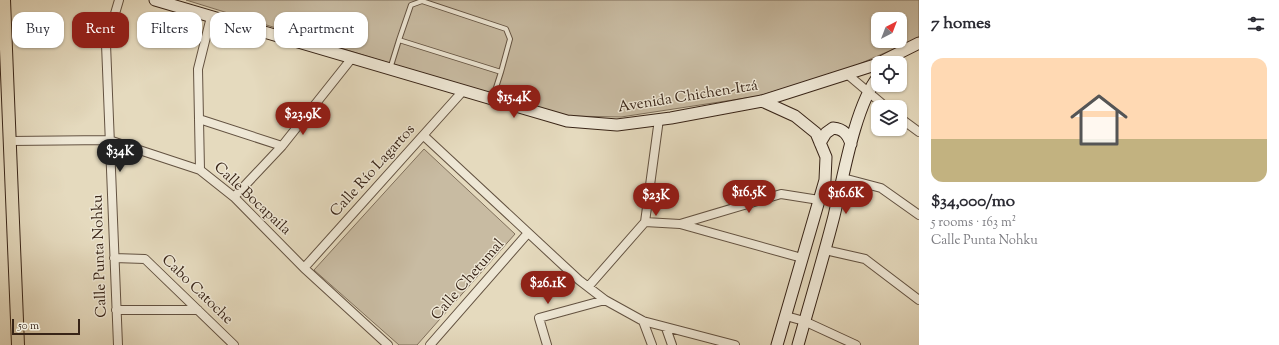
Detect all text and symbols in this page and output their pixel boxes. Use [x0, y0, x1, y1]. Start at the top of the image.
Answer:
chip: Buy [12, 12, 64, 48]
chip: Rent [72, 12, 129, 48]
chip: Filters [137, 12, 202, 48]
chip: New [210, 12, 266, 48]
chip: Apartment [274, 12, 368, 48]
north arrow [871, 12, 907, 48]
map controls [871, 12, 907, 136]
text: 7 homes [931, 12, 991, 36]
icon: filters [1245, 13, 1267, 35]
button: locate [871, 56, 907, 92]
street label: Avenida Chichen-Itzá [617, 76, 760, 118]
icon: home [1063, 84, 1135, 156]
pin: $15.4K [481, 85, 547, 119]
text: $15.4K [496, 89, 532, 107]
button: layers [871, 100, 907, 136]
pin: $23.9K [270, 102, 336, 136]
text: $23.9K [284, 106, 322, 124]
street label: Calle Río Lagartos [326, 120, 420, 222]
pin: $34K [96, 139, 144, 173]
text: $34K [106, 143, 134, 161]
street label: Calle Bocapaila [209, 158, 295, 240]
pin: $16.5K [716, 180, 782, 214]
pin: $16.6K [813, 181, 879, 215]
pin: $23K [632, 183, 680, 217]
text: $16.5K [732, 184, 766, 202]
text: $16.6K [828, 185, 864, 203]
text: $23K [642, 187, 670, 205]
text: $34,000/mo [931, 190, 1015, 214]
street label: Calle Punta Nohku [87, 194, 113, 318]
text: 5 rooms · 163 m² [931, 214, 1016, 232]
text: Calle Punta Nohku [931, 232, 1038, 250]
street label: Calle Chetumal [427, 235, 509, 325]
street label: Cabo Catoche [156, 250, 238, 330]
pin: $26.1K [515, 271, 581, 305]
text: $26.1K [530, 275, 566, 293]
scale bar [12, 317, 80, 336]
text: 50 m [18, 318, 39, 334]

